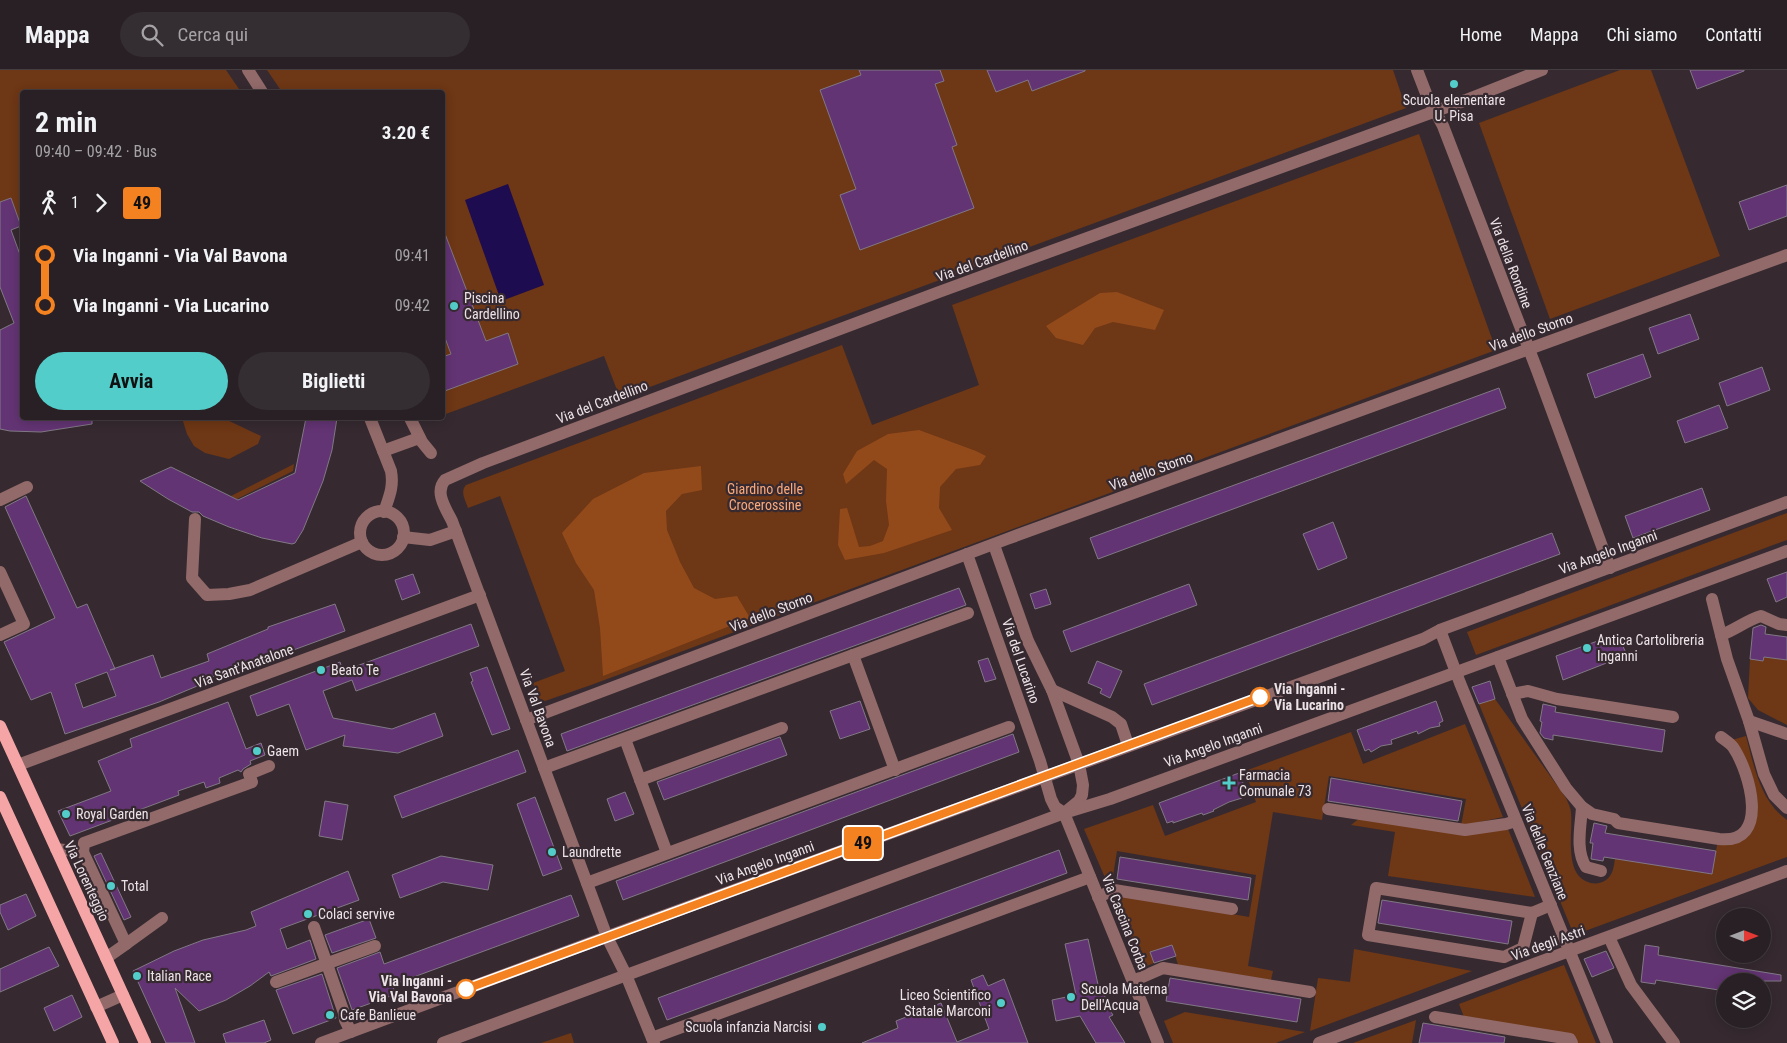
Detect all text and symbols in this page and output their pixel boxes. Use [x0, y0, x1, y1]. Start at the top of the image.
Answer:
search box [120, 12, 470, 57]
text: Mappa [25, 21, 90, 49]
icon: search [138, 21, 166, 49]
text: Cerca qui [178, 23, 248, 46]
text: Home [1460, 24, 1502, 45]
text: Mappa [1530, 24, 1579, 45]
text: Chi siamo [1607, 24, 1677, 45]
text: Contatti [1705, 24, 1762, 45]
marker: Scuola elementare U. Pisa [1448, 78, 1460, 90]
place label: Scuola elementare U. Pisa [1403, 92, 1506, 124]
text: 2 min [35, 106, 97, 139]
text: 3.20 € [382, 121, 430, 144]
text: 09:40 – 09:42 · Bus [35, 142, 157, 161]
icon: walk [35, 189, 63, 217]
icon: forward [87, 189, 115, 217]
text: 49 [133, 192, 151, 213]
text: 1 [71, 193, 79, 212]
street label: Via della Rondine [1486, 216, 1536, 311]
street label: Via del Cardellino [934, 237, 1030, 285]
text: Via Inganni - Via Val Bavona [73, 244, 288, 267]
text: 09:41 [395, 246, 430, 265]
place label: Piscina Cardellino [464, 290, 520, 322]
text: Via Inganni - Via Lucarino [73, 294, 269, 317]
text: 09:42 [395, 296, 430, 315]
marker: Piscina Cardellino [448, 300, 460, 312]
street label: Via dello Storno [1487, 310, 1575, 354]
button: Avvia [35, 352, 228, 410]
button: Biglietti [238, 352, 430, 410]
street label: Via del Cardellino [554, 377, 650, 427]
street label: Via dello Storno [1107, 449, 1195, 493]
park label: Giardino delle Crocerossine [727, 481, 803, 513]
street label: Via Angelo Inganni [1557, 527, 1659, 577]
street label: Via dello Storno [727, 589, 815, 635]
street label: Via del Lucarino [999, 617, 1043, 705]
place label: Antica Cartolibreria Inganni [1597, 632, 1704, 664]
street label: Via Sant'Anatalone [193, 641, 296, 691]
marker: Antica Cartolibreria Inganni [1581, 642, 1593, 654]
place label: Beato Te [331, 662, 379, 678]
marker: Beato Te [315, 664, 327, 676]
street label: Via Val Bavona [516, 667, 560, 749]
place label: Via Inganni - Via Lucarino [1274, 681, 1345, 713]
marker: Via Inganni - Via Lucarino [1250, 687, 1270, 707]
street label: Via Angelo Inganni [1162, 720, 1264, 770]
place label: Gaem [267, 743, 299, 759]
marker: Gaem [251, 745, 263, 757]
place label: Farmacia Comunale 73 [1239, 767, 1312, 799]
marker: Farmacia Comunale 73 [1223, 777, 1235, 789]
street label: Via delle Genziane [1519, 802, 1572, 903]
place label: Royal Garden [76, 806, 149, 822]
marker: Royal Garden [60, 808, 72, 820]
line badge: 49 [840, 827, 886, 859]
text: 49 [854, 832, 872, 853]
street label: Via Lorenteggio [61, 838, 113, 924]
street label: Via Angelo Inganni [714, 838, 816, 888]
place label: Laundrette [562, 844, 622, 860]
marker: Laundrette [546, 846, 558, 858]
street label: Via Cascina Corba [1099, 872, 1151, 972]
place label: Total [121, 878, 149, 894]
marker: Total [105, 880, 117, 892]
place label: Colaci servive [318, 906, 395, 922]
marker: Colaci servive [302, 908, 314, 920]
north arrow [1716, 908, 1771, 962]
map controls [1716, 908, 1771, 1028]
street label: Via degli Astri [1509, 922, 1587, 964]
place label: Italian Race [147, 968, 212, 984]
marker: Italian Race [131, 970, 143, 982]
place label: Via Inganni - Via Val Bavona [368, 973, 452, 1005]
button: layers [1716, 973, 1771, 1028]
marker: Via Inganni - Via Val Bavona [456, 979, 476, 999]
place label: Scuola Materna Dell'Acqua [1081, 981, 1167, 1013]
place label: Liceo Scientifico Statale Marconi [900, 987, 991, 1019]
marker: Scuola Materna Dell'Acqua [1065, 991, 1077, 1003]
marker: Liceo Scientifico Statale Marconi [995, 997, 1007, 1009]
place label: Cafe Banlieue [340, 1007, 417, 1023]
marker: Cafe Banlieue [324, 1009, 336, 1021]
place label: Scuola infanzia Narcisi [685, 1019, 812, 1035]
marker: Scuola infanzia Narcisi [816, 1021, 828, 1033]

